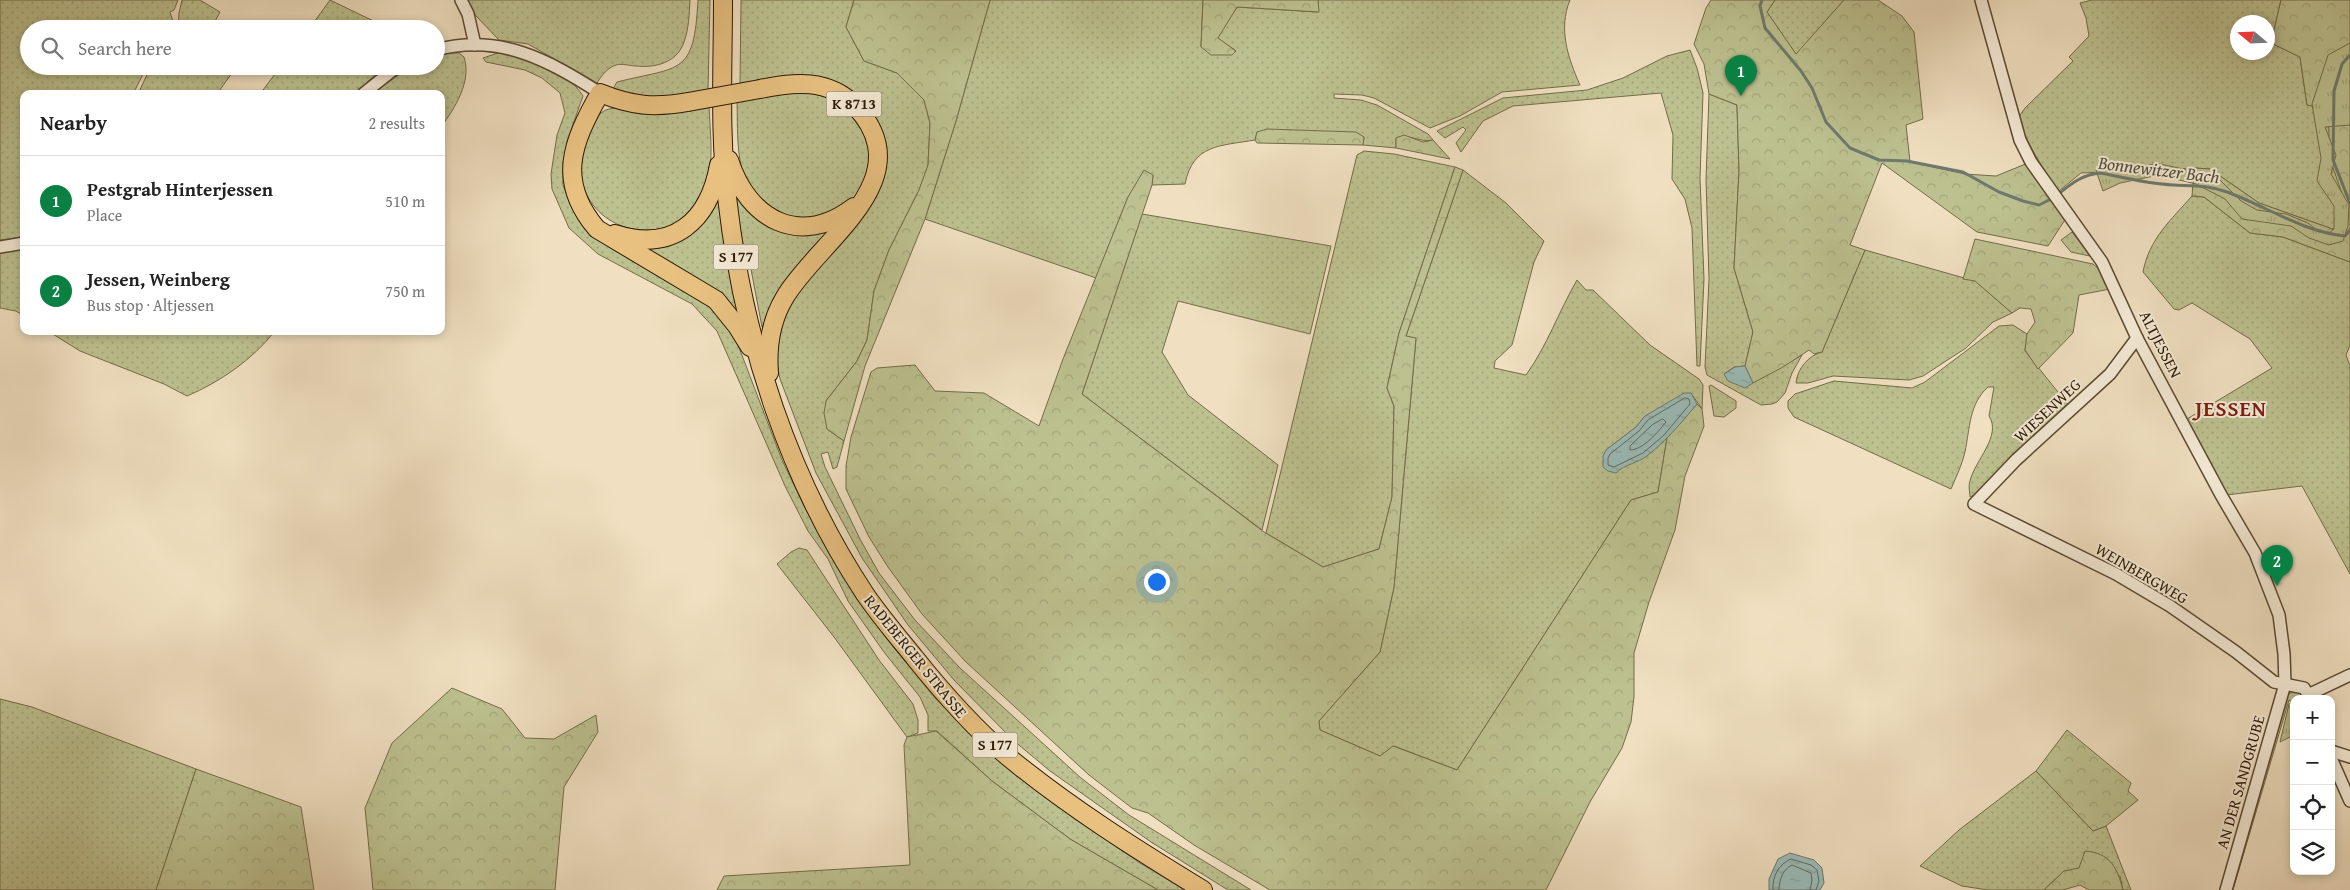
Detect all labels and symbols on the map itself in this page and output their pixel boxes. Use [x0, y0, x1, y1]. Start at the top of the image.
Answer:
north arrow [2230, 15, 2275, 60]
pin: 1 [1725, 55, 1757, 96]
road number: K 8713 [826, 92, 882, 116]
water label: Bonnewitzer Bach [2096, 149, 2221, 190]
road number: S 177 [714, 244, 758, 270]
street label: ALTJESSEN [2134, 306, 2188, 382]
street label: WIESENWEG [2008, 372, 2086, 447]
district label: JESSEN [2192, 393, 2267, 424]
street label: WEINBERGWEG [2091, 537, 2194, 610]
pin: 2 [2261, 545, 2293, 586]
your location [1144, 569, 1170, 595]
street label: RADEBERGER STRASSE [859, 589, 973, 723]
street label: AN DER SANDGRUBE [2209, 712, 2271, 852]
road number: S 177 [972, 732, 1018, 758]

